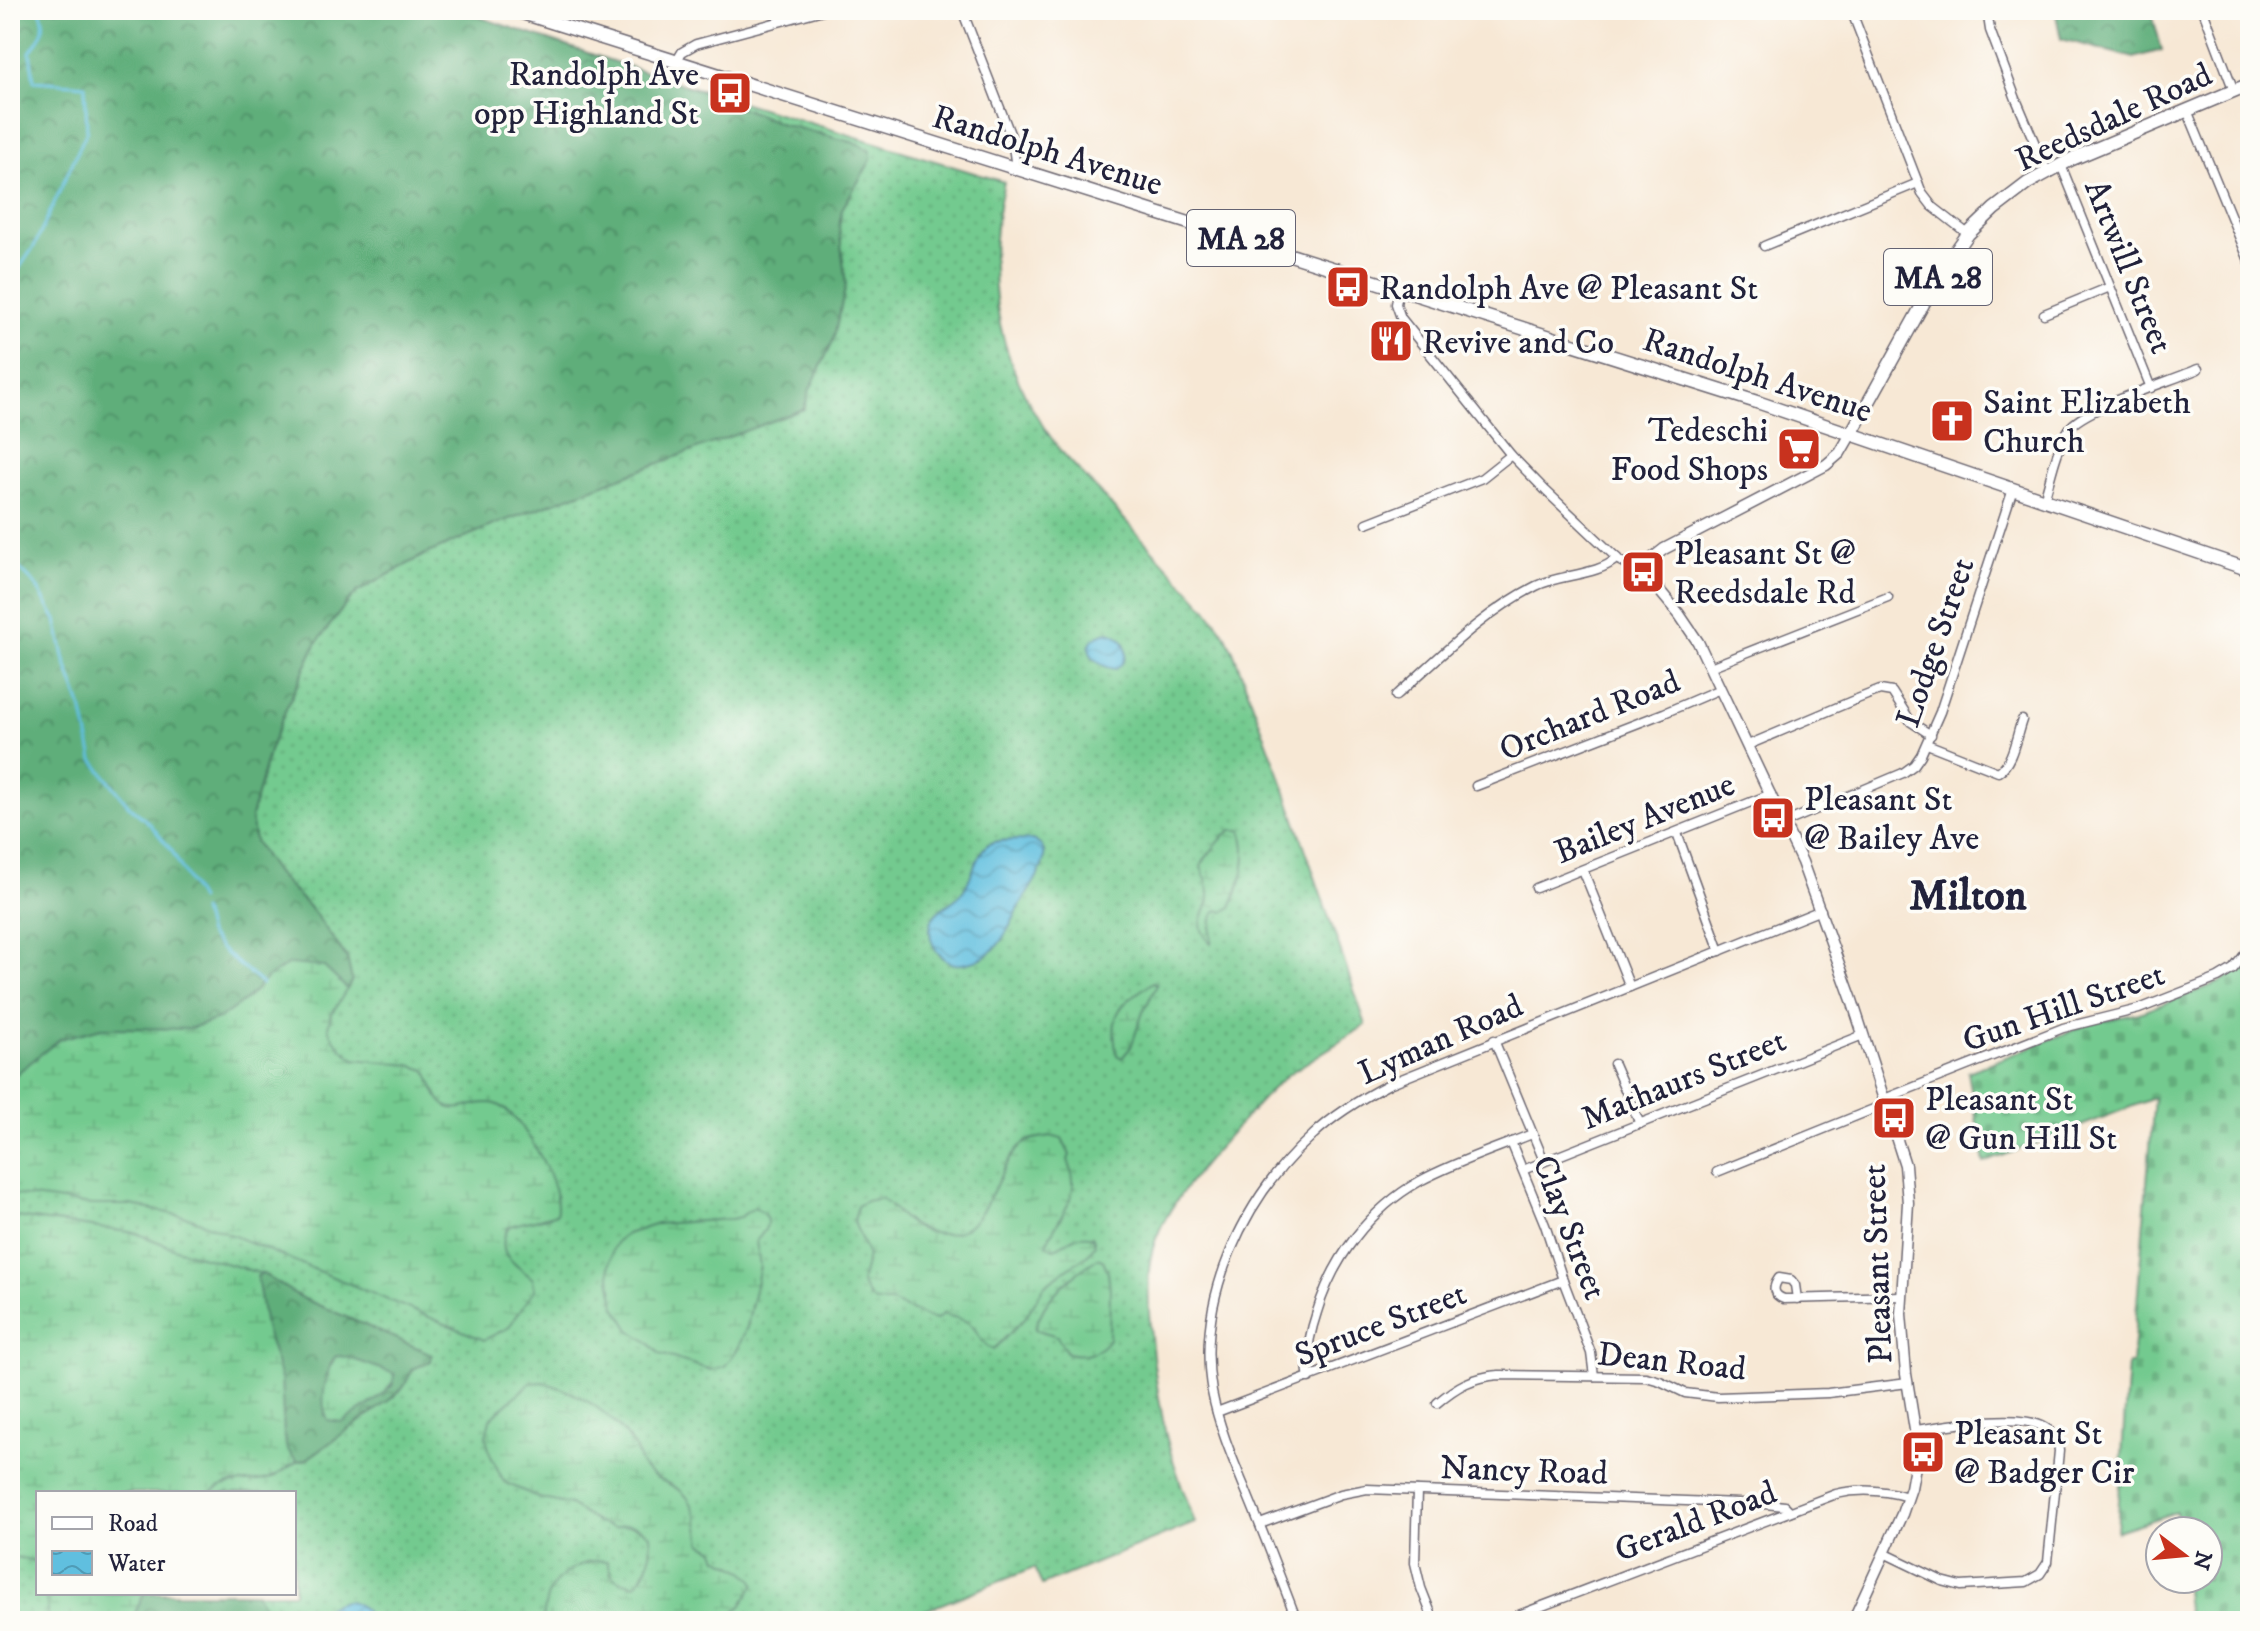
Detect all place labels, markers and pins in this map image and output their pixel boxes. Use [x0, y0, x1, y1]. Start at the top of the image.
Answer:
place label: Randolph Ave opp Highland St [474, 54, 699, 135]
bus stop icon: Randolph Ave opp Highland St [706, 69, 754, 117]
bus stop icon: Randolph Ave @ Pleasant St [1324, 263, 1372, 311]
place label: Randolph Ave @ Pleasant St [1379, 268, 1758, 310]
restaurant icon: Revive and Co [1367, 317, 1415, 365]
place label: Revive and Co [1422, 322, 1614, 364]
place label: Saint Elizabeth Church [1983, 382, 2191, 463]
church icon: Saint Elizabeth Church [1928, 397, 1976, 445]
place label: Tedeschi Food Shops [1610, 410, 1768, 491]
supermarket icon: Tedeschi Food Shops [1775, 425, 1823, 473]
place label: Pleasant St @ Reedsdale Rd [1674, 533, 1856, 614]
bus stop icon: Pleasant St @ Reedsdale Rd [1619, 548, 1667, 596]
place label: Pleasant St @ Bailey Ave [1804, 779, 1979, 860]
bus stop icon: Pleasant St @ Bailey Ave [1749, 794, 1797, 842]
place label: Pleasant St @ Gun Hill St [1925, 1079, 2117, 1160]
bus stop icon: Pleasant St @ Gun Hill St [1870, 1094, 1918, 1142]
place label: Pleasant St @ Badger Cir [1954, 1413, 2135, 1494]
bus stop icon: Pleasant St @ Badger Cir [1899, 1428, 1947, 1476]

